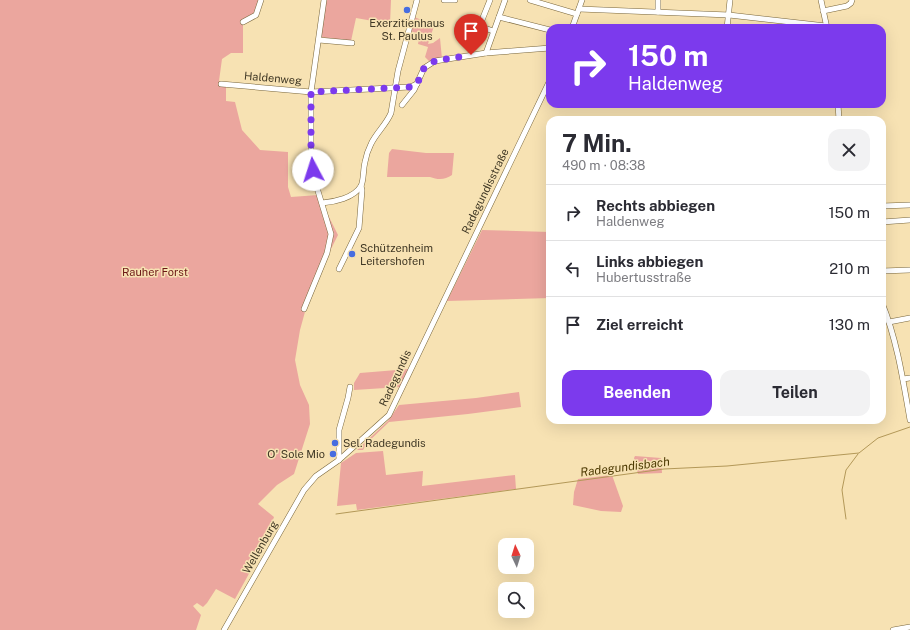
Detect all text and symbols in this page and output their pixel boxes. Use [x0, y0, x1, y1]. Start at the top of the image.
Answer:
marker: Exerzitienhaus St. Paulus [402, 5, 412, 15]
pin [454, 14, 488, 55]
place label: Exerzitienhaus St. Paulus [369, 17, 445, 42]
icon: arrive [460, 20, 482, 42]
text: 150 m [628, 39, 708, 72]
icon: right [562, 40, 614, 92]
street label: Haldenweg [244, 69, 303, 87]
text: Haldenweg [628, 73, 723, 94]
text: 7 Min. [562, 129, 632, 157]
button: close [828, 129, 870, 171]
street label: Radegundisstraße [459, 146, 511, 236]
position arrow [292, 149, 334, 191]
text: 490 m · 08:38 [562, 158, 646, 173]
text: Rechts abbiegen [596, 197, 715, 214]
icon: right [562, 202, 584, 224]
text: 150 m [828, 204, 870, 221]
text: Haldenweg [596, 214, 665, 229]
place label: Schützenheim Leitershofen [360, 242, 433, 267]
marker: Schützenheim Leitershofen [347, 249, 357, 259]
text: Links abbiegen [596, 253, 703, 270]
icon: left [562, 258, 584, 280]
text: 210 m [829, 260, 870, 277]
park label: Rauher Forst [122, 266, 188, 278]
text: Hubertusstraße [596, 270, 691, 285]
icon: arrive [562, 314, 584, 336]
text: Ziel erreicht [596, 316, 683, 333]
text: 130 m [829, 316, 870, 333]
street label: Radegundis [377, 348, 413, 408]
button: Beenden [562, 370, 712, 416]
button: Teilen [720, 370, 870, 416]
place label: Sel. Radegundis [343, 437, 426, 449]
marker: Sel. Radegundis [330, 438, 340, 448]
place label: O' Sole Mio [267, 448, 325, 460]
marker: O' Sole Mio [328, 449, 338, 459]
water label: Radegundisbach [579, 455, 671, 479]
street label: Wellenburg [240, 518, 280, 576]
north arrow [498, 538, 534, 574]
map controls [498, 538, 534, 618]
button: search [498, 582, 534, 618]

